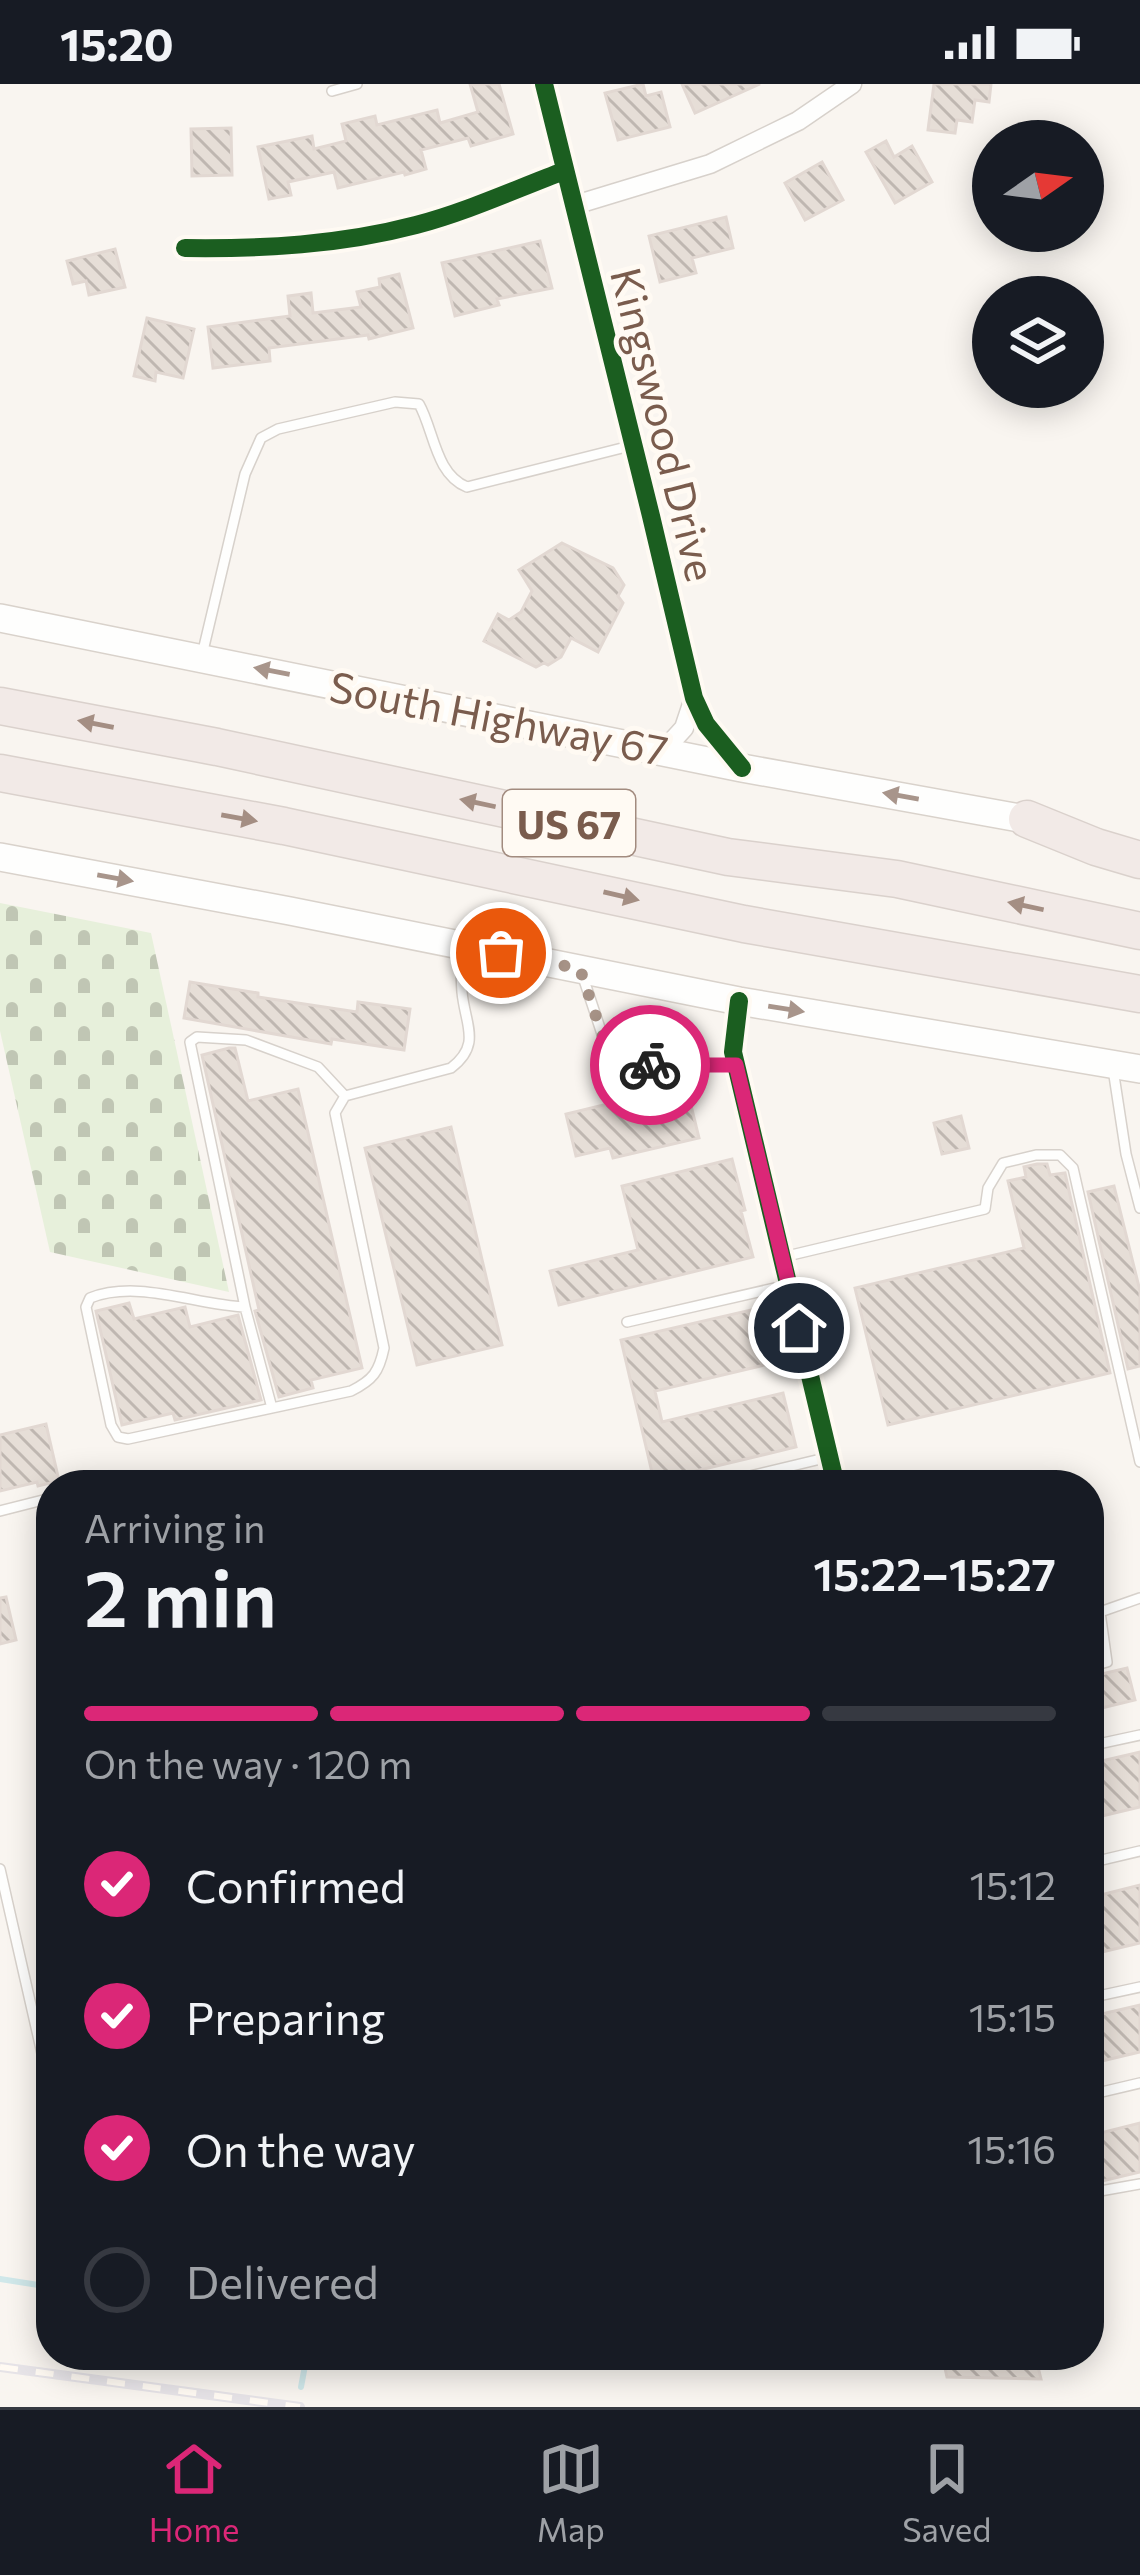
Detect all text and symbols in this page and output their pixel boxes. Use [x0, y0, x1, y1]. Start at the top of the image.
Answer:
text: 15:20 [60, 15, 174, 70]
north arrow [972, 120, 1104, 252]
map controls [972, 120, 1104, 408]
street label: Kingswood Drive [601, 262, 729, 586]
button: layers [972, 276, 1104, 408]
street label: South Highway 67 [326, 659, 672, 775]
one-way arrow [252, 661, 290, 680]
one-way arrow [77, 714, 114, 733]
one-way arrow [882, 787, 920, 805]
road number: US 67 [503, 790, 635, 856]
one-way arrow [458, 793, 496, 812]
one-way arrow [220, 809, 258, 828]
one-way arrow [97, 869, 134, 888]
one-way arrow [602, 887, 639, 906]
one-way arrow [1006, 895, 1044, 914]
pin [450, 902, 552, 1004]
icon: bag [468, 920, 534, 986]
one-way arrow [768, 1000, 806, 1019]
courier [590, 1005, 710, 1125]
icon: bike [617, 1032, 683, 1098]
pin [748, 1277, 850, 1379]
icon: home [766, 1295, 832, 1361]
text: Arriving in [84, 1503, 265, 1551]
text: 15:22–15:27 [813, 1545, 1056, 1600]
text: 2 min [84, 1548, 277, 1643]
text: On the way · 120 m [84, 1739, 412, 1787]
icon: check [84, 1851, 150, 1917]
text: Confirmed [186, 1857, 406, 1912]
text: 15:12 [969, 1860, 1056, 1908]
icon: check [84, 1983, 150, 2049]
text: Preparing [186, 1989, 385, 2044]
text: 15:15 [969, 1992, 1056, 2040]
icon: check [84, 2115, 150, 2181]
text: On the way [186, 2121, 416, 2176]
text: 15:16 [967, 2124, 1056, 2172]
text: Delivered [186, 2253, 379, 2308]
tab: Home [149, 2436, 239, 2549]
tab: Map [537, 2436, 605, 2549]
tab: Saved [902, 2436, 991, 2549]

